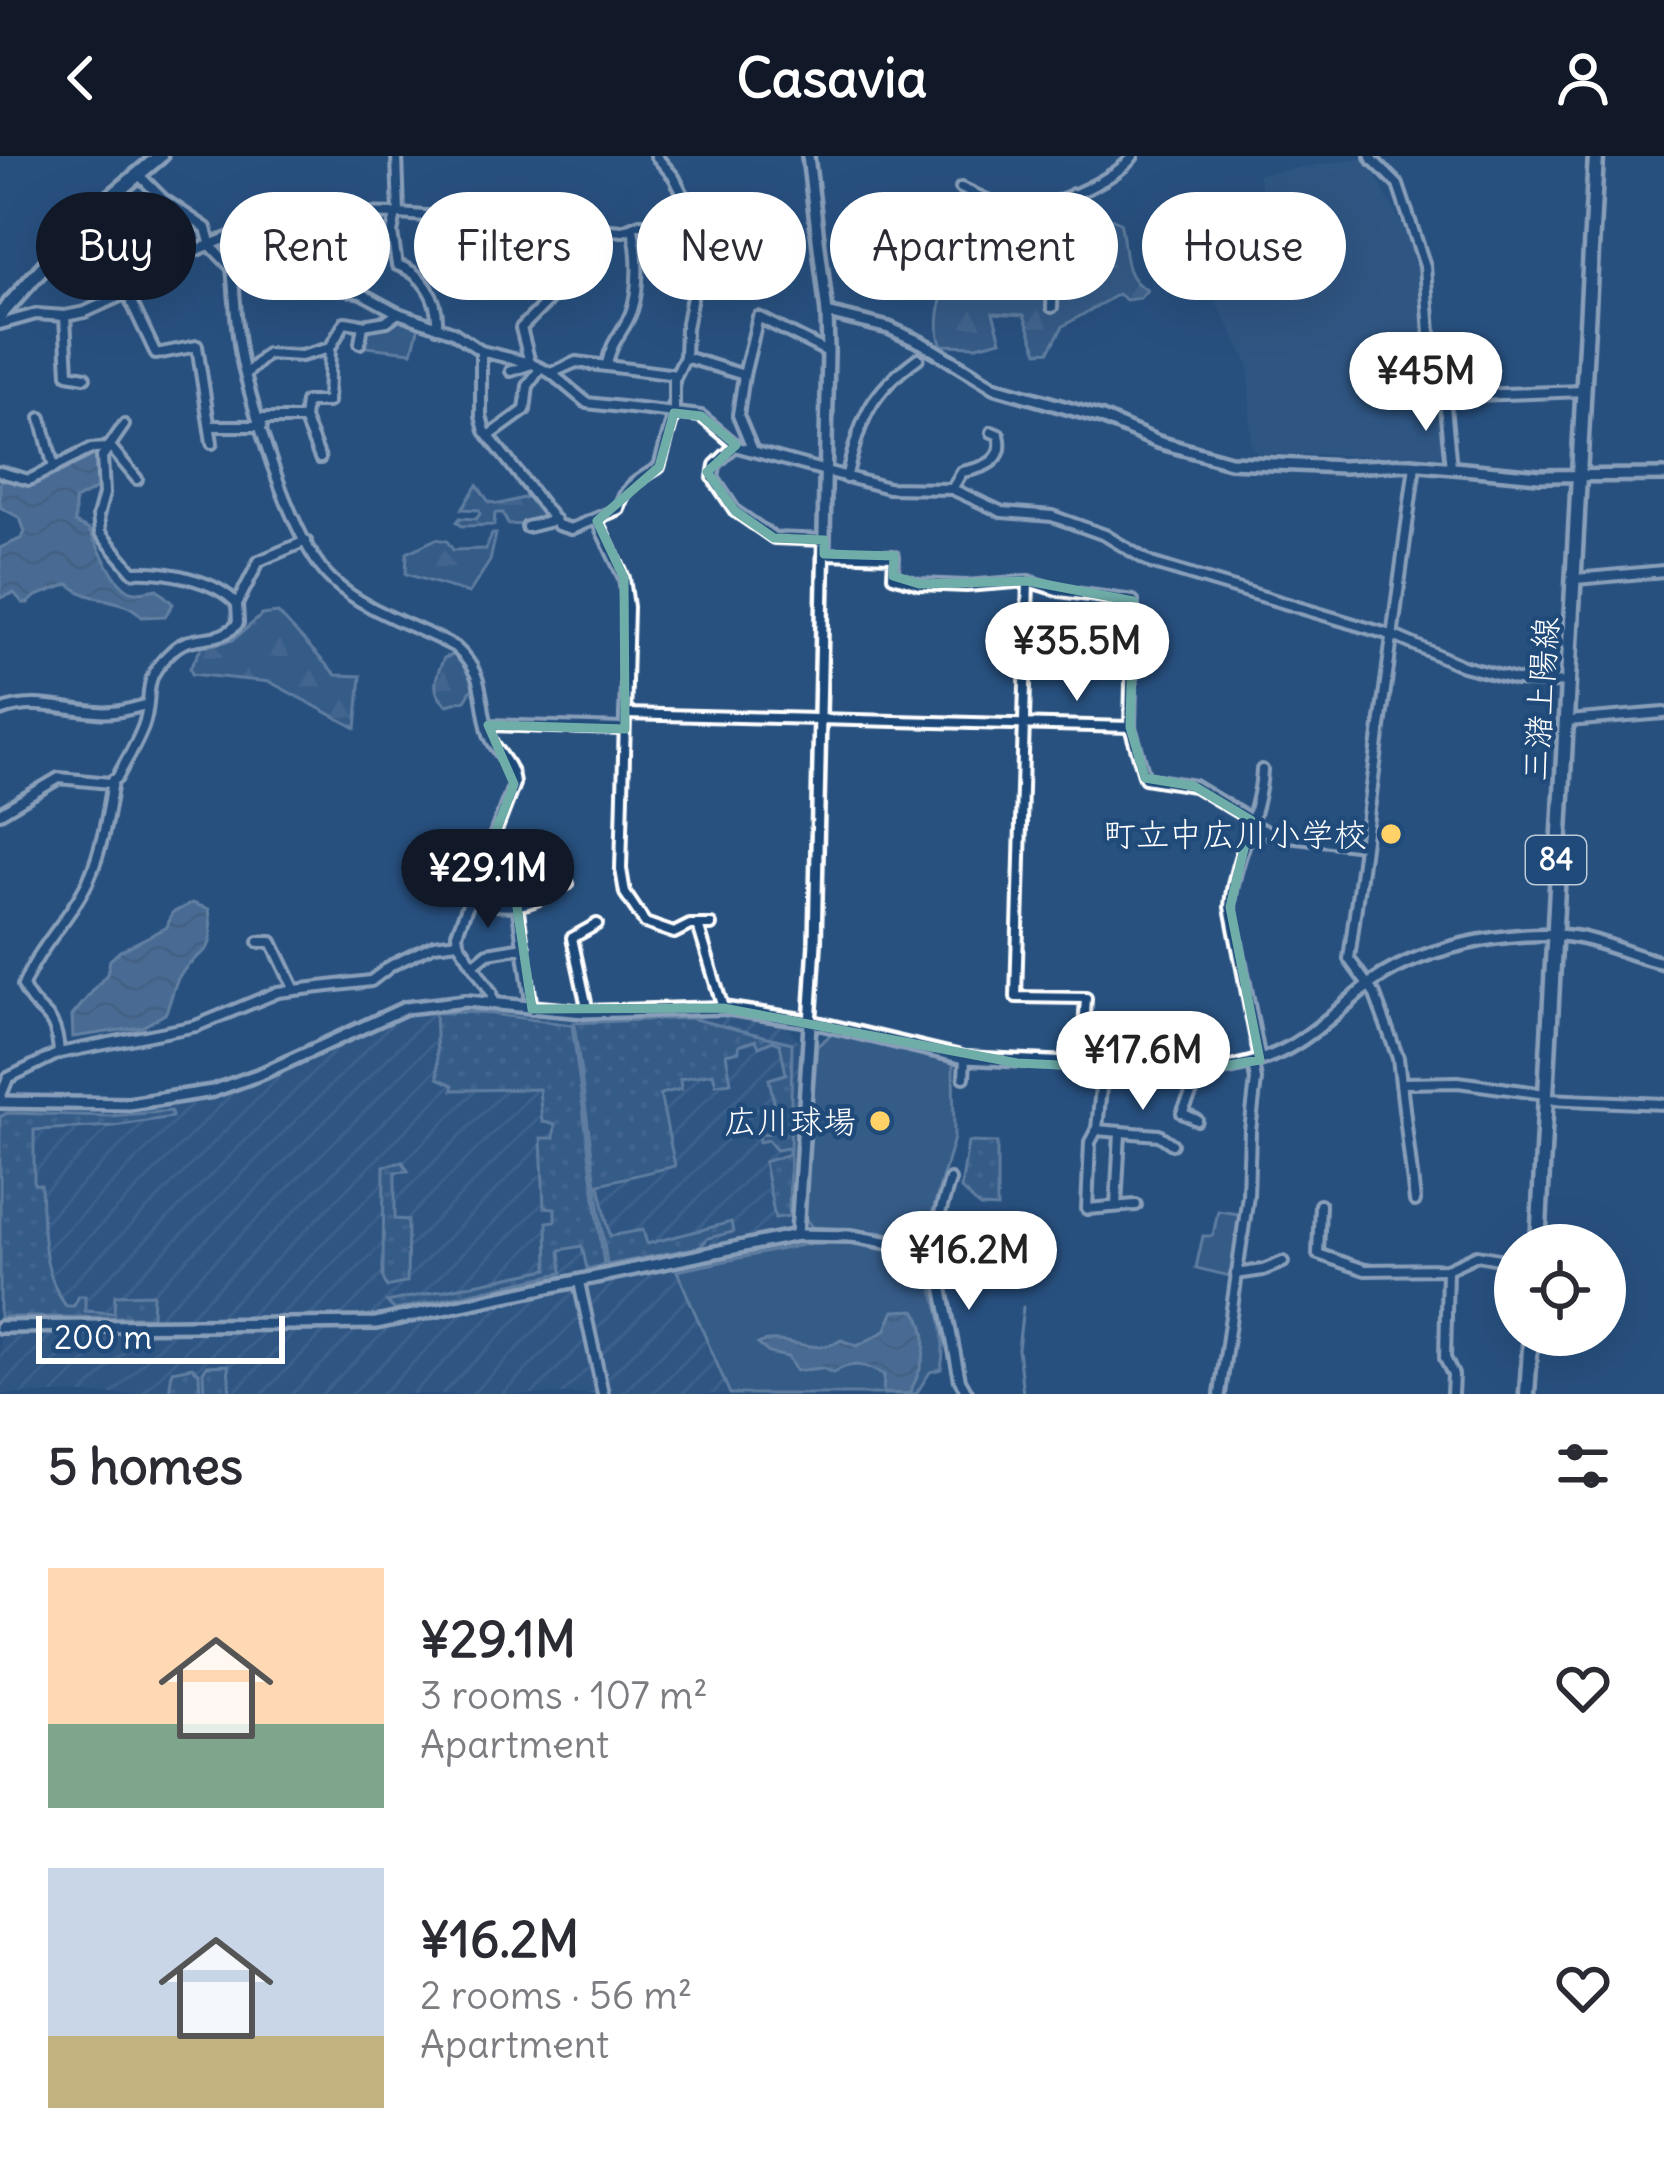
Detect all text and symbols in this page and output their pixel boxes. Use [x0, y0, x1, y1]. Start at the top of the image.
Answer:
text: Casavia [737, 44, 927, 112]
icon: back [48, 45, 114, 111]
icon: person [1550, 45, 1616, 111]
chip: Buy [36, 192, 196, 300]
chip: Rent [220, 192, 390, 300]
chip: Filters [414, 192, 613, 300]
chip: New [637, 192, 806, 300]
chip: Apartment [830, 192, 1118, 300]
chip: House [1142, 192, 1346, 300]
pin: ¥45M [1355, 332, 1497, 434]
text: ¥45M [1376, 346, 1476, 395]
pin: ¥35.5M [979, 602, 1175, 704]
street label: 三潴上陽線 [1513, 615, 1567, 783]
text: ¥35.5M [1012, 616, 1142, 665]
place label: 町立中広川小学校 [1103, 813, 1367, 855]
marker: 町立中広川小学校 [1378, 821, 1404, 847]
pin: ¥29.1M [390, 829, 586, 931]
road number: 84 [1526, 836, 1586, 884]
text: ¥29.1M [428, 843, 548, 892]
pin: ¥17.6M [1045, 1011, 1241, 1113]
text: ¥17.6M [1083, 1025, 1203, 1074]
place label: 広川球場 [724, 1100, 856, 1142]
marker: 広川球場 [867, 1108, 893, 1134]
pin: ¥16.2M [871, 1211, 1067, 1313]
map controls [1494, 1224, 1626, 1356]
button: locate [1494, 1224, 1626, 1356]
text: ¥16.2M [908, 1225, 1030, 1274]
scale bar [36, 1310, 285, 1363]
text: 200 m [54, 1316, 152, 1358]
icon: filters [1550, 1433, 1616, 1499]
text: 5 homes [48, 1434, 243, 1498]
text: ¥29.1M [420, 1607, 576, 1671]
icon: home [144, 1616, 288, 1760]
icon: heart [1550, 1655, 1616, 1721]
text: 3 rooms · 107 m² [420, 1671, 708, 1720]
text: Apartment [420, 1720, 609, 1769]
text: ¥16.2M [420, 1907, 579, 1971]
icon: home [144, 1916, 288, 2060]
icon: heart [1550, 1955, 1616, 2021]
text: 2 rooms · 56 m² [420, 1971, 692, 2020]
text: Apartment [420, 2020, 609, 2069]

